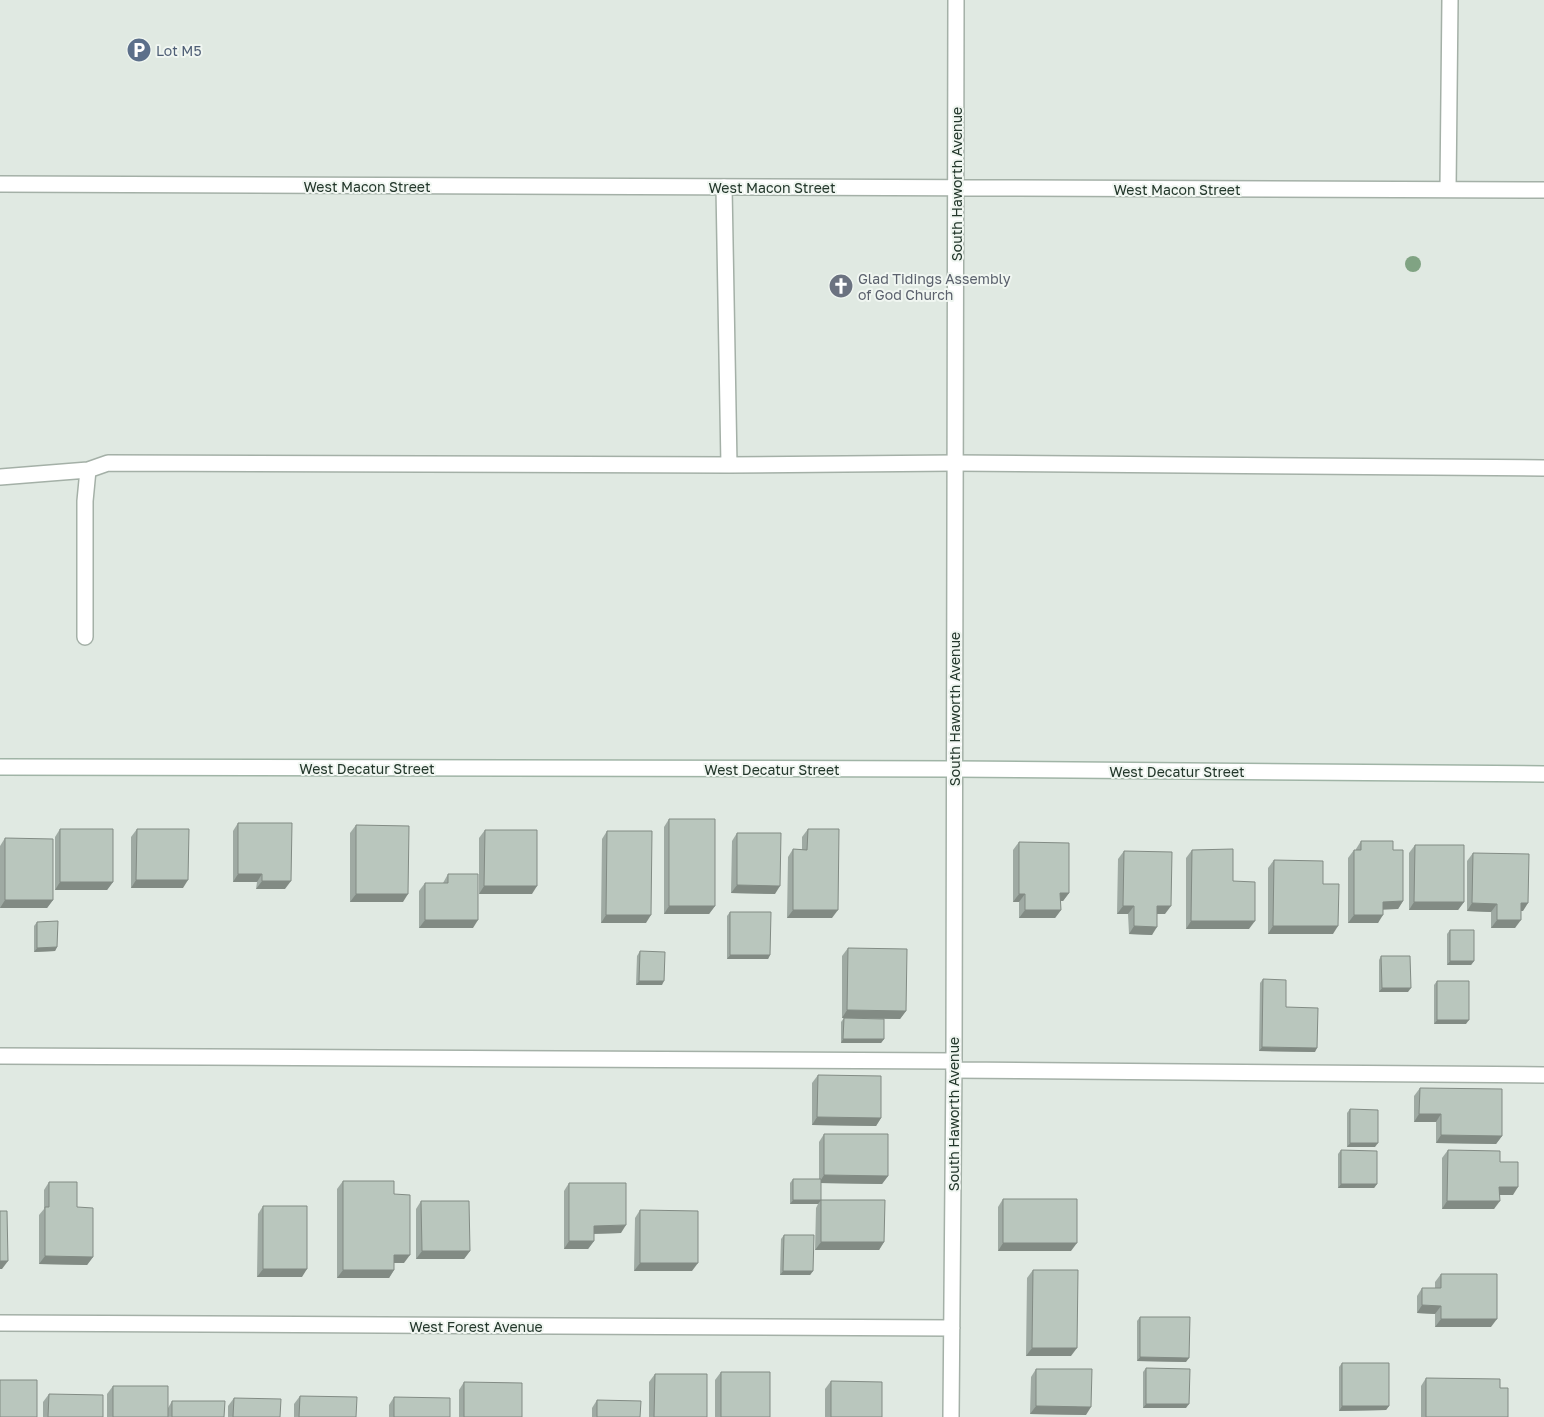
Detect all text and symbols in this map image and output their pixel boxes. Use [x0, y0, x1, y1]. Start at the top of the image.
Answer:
parking icon: Lot M5 [126, 37, 152, 63]
place label: Lot M5 [156, 42, 202, 59]
street label: South Haworth Avenue [948, 107, 965, 261]
street label: West Macon Street [303, 178, 431, 195]
street label: West Macon Street [708, 179, 836, 196]
street label: West Macon Street [1113, 181, 1241, 198]
place label: Glad Tidings Assembly of God Church [858, 270, 1011, 303]
church icon: Glad Tidings Assembly of God Church [828, 273, 854, 299]
street label: South Haworth Avenue [946, 632, 963, 786]
street label: West Decatur Street [299, 760, 435, 777]
street label: West Decatur Street [704, 761, 840, 778]
street label: West Decatur Street [1109, 763, 1245, 780]
street label: South Haworth Avenue [945, 1037, 962, 1191]
street label: West Forest Avenue [409, 1318, 543, 1335]

